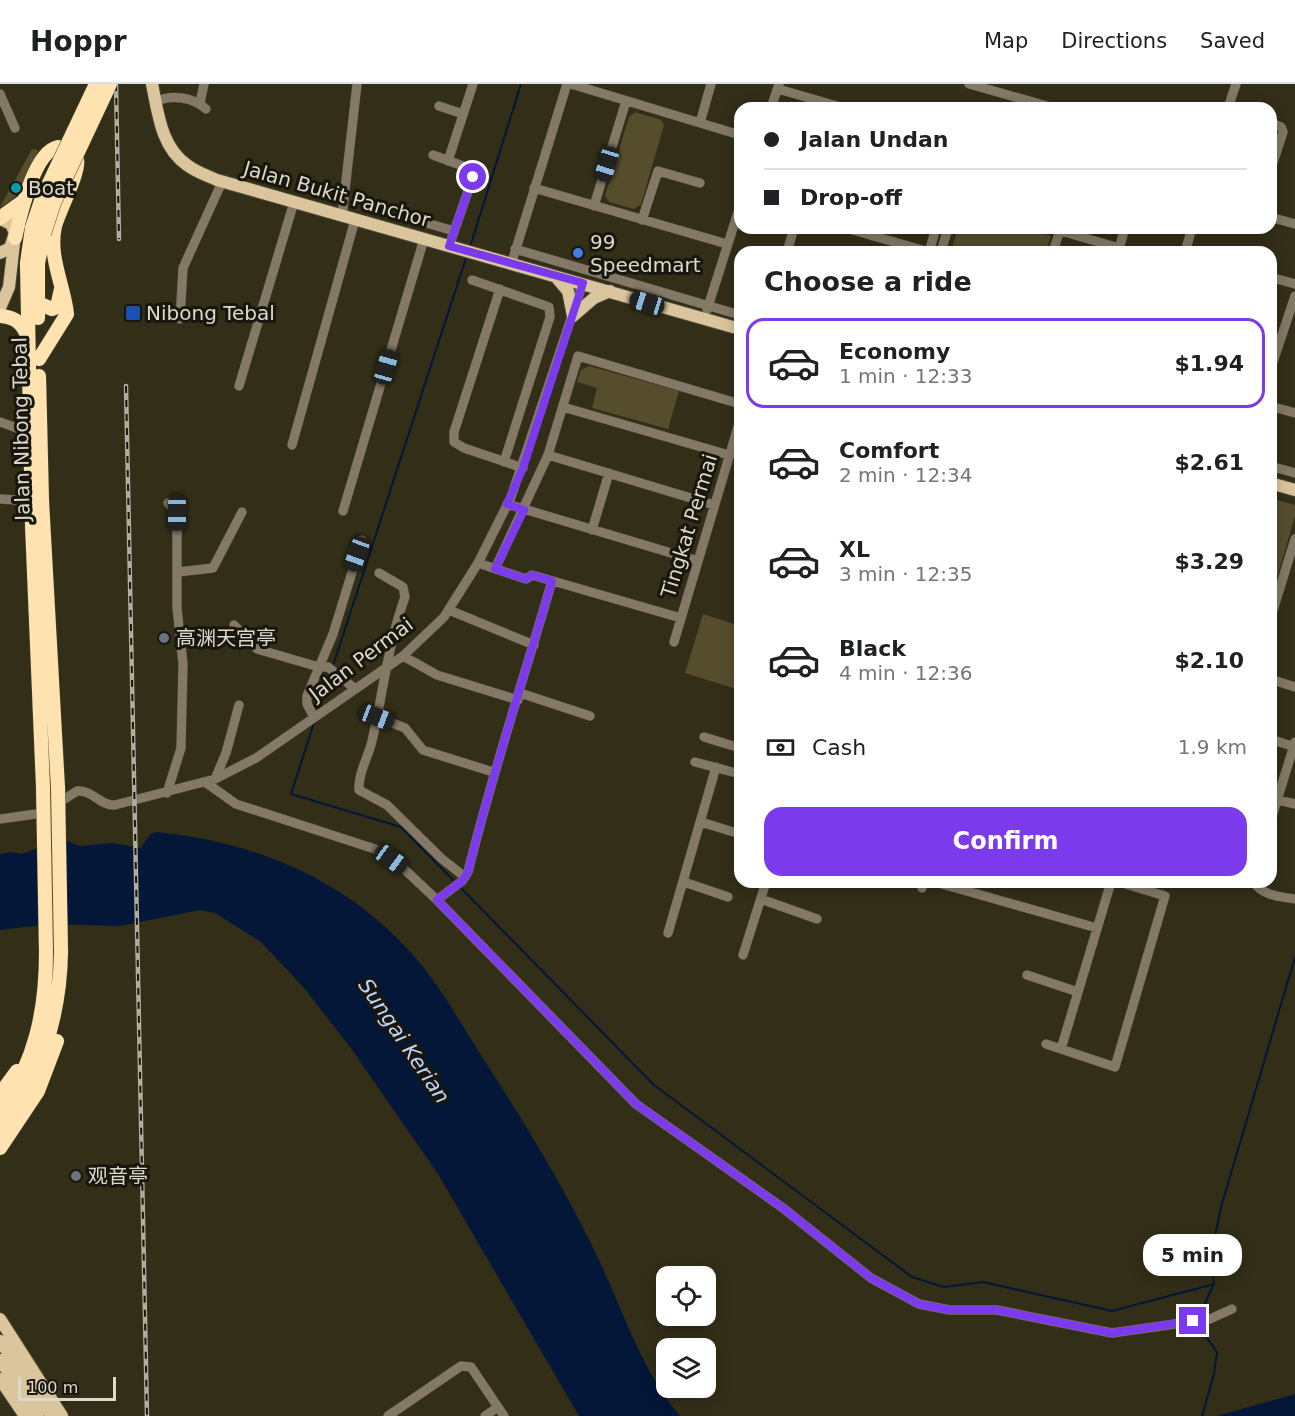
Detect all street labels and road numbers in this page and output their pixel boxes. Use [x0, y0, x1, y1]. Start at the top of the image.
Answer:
street label: Jalan Bukit Panchor [239, 155, 434, 232]
street label: Jalan Nibong Tebal [7, 337, 35, 523]
street label: Tingkat Permai [655, 451, 722, 602]
street label: Jalan Permai [303, 612, 418, 707]

